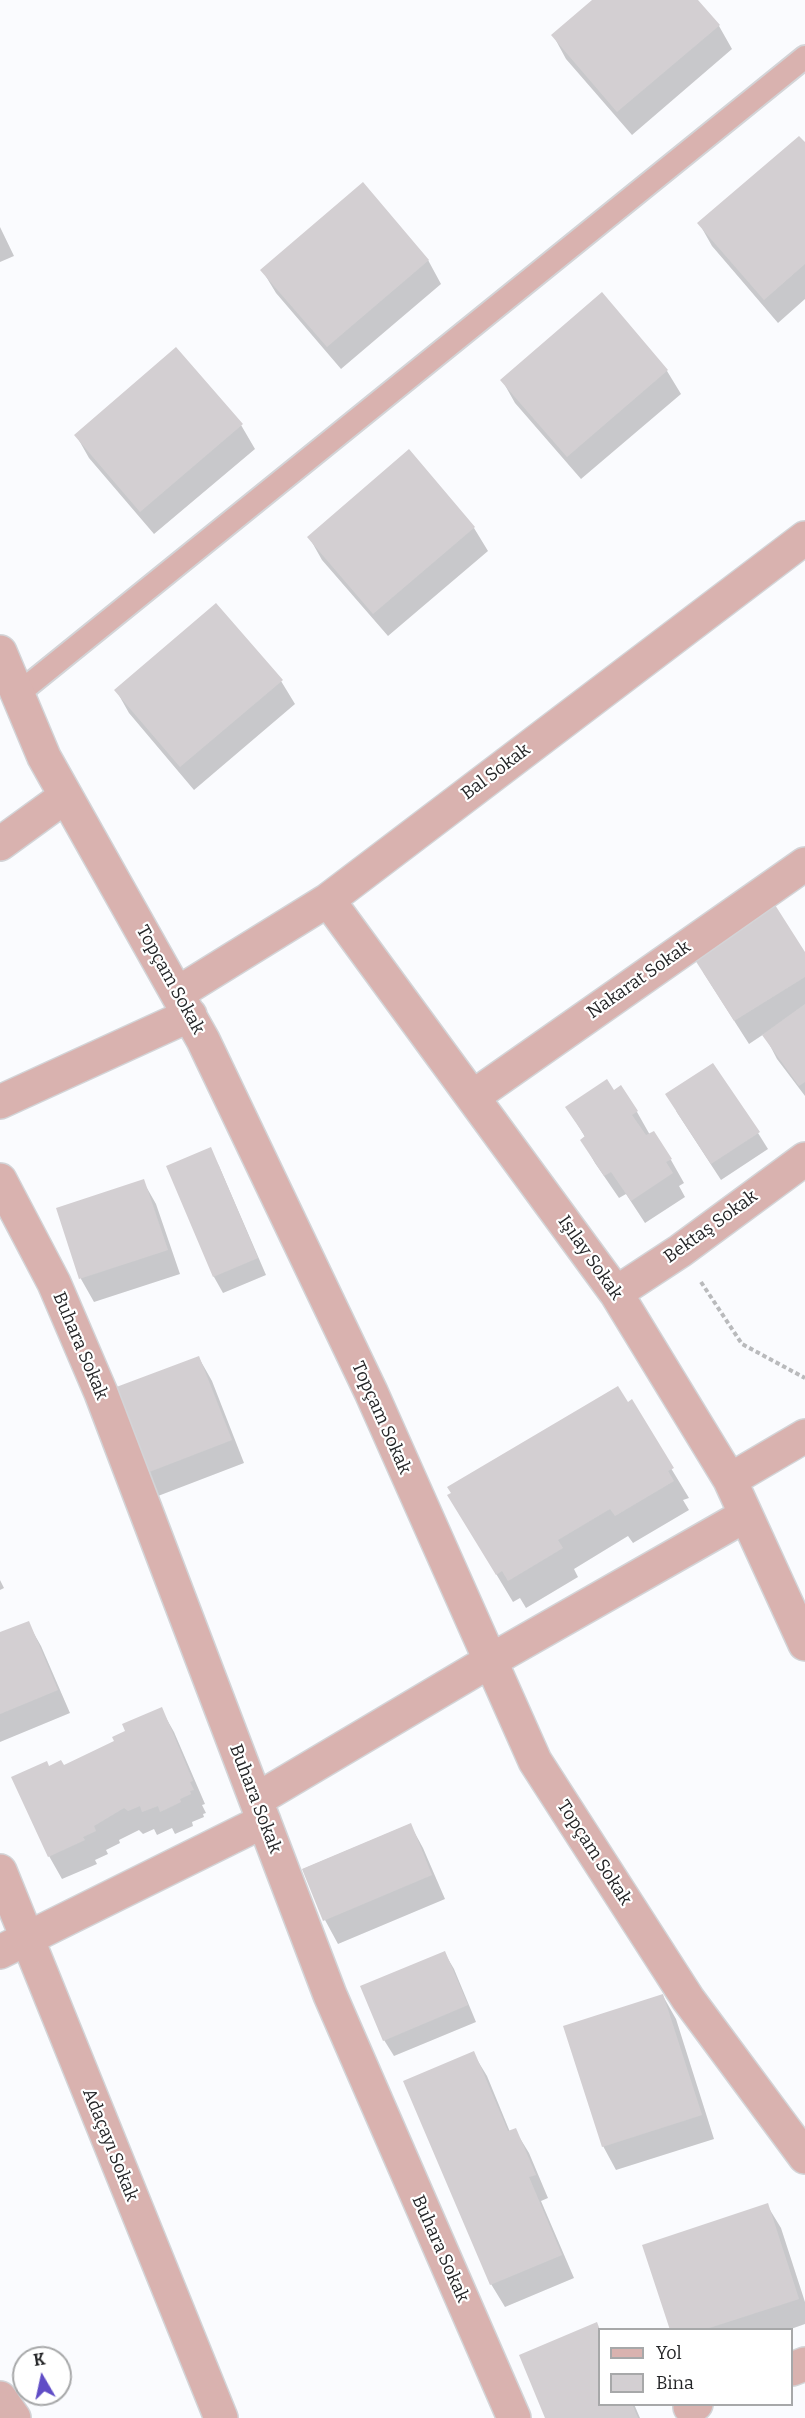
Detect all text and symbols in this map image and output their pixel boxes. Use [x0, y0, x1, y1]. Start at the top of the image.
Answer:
street label: Bal Sokak [457, 739, 535, 805]
street label: Topçam Sokak [131, 922, 209, 1038]
street label: Nakarat Sokak [583, 936, 695, 1024]
street label: Bektaş Sokak [660, 1186, 762, 1268]
street label: Işılay Sokak [553, 1212, 627, 1304]
street label: Buhara Sokak [48, 1289, 112, 1403]
street label: Topçam Sokak [347, 1358, 415, 1478]
street label: Buhara Sokak [224, 1741, 286, 1857]
street label: Topçam Sokak [552, 1796, 636, 1910]
street label: Adaçayı Sokak [78, 2085, 142, 2205]
street label: Buhara Sokak [407, 2192, 473, 2306]
legend [598, 2328, 793, 2406]
text: Yol [656, 2342, 682, 2364]
north arrow [12, 2346, 72, 2406]
text: K [32, 2349, 47, 2370]
text: Bina [656, 2372, 694, 2394]

